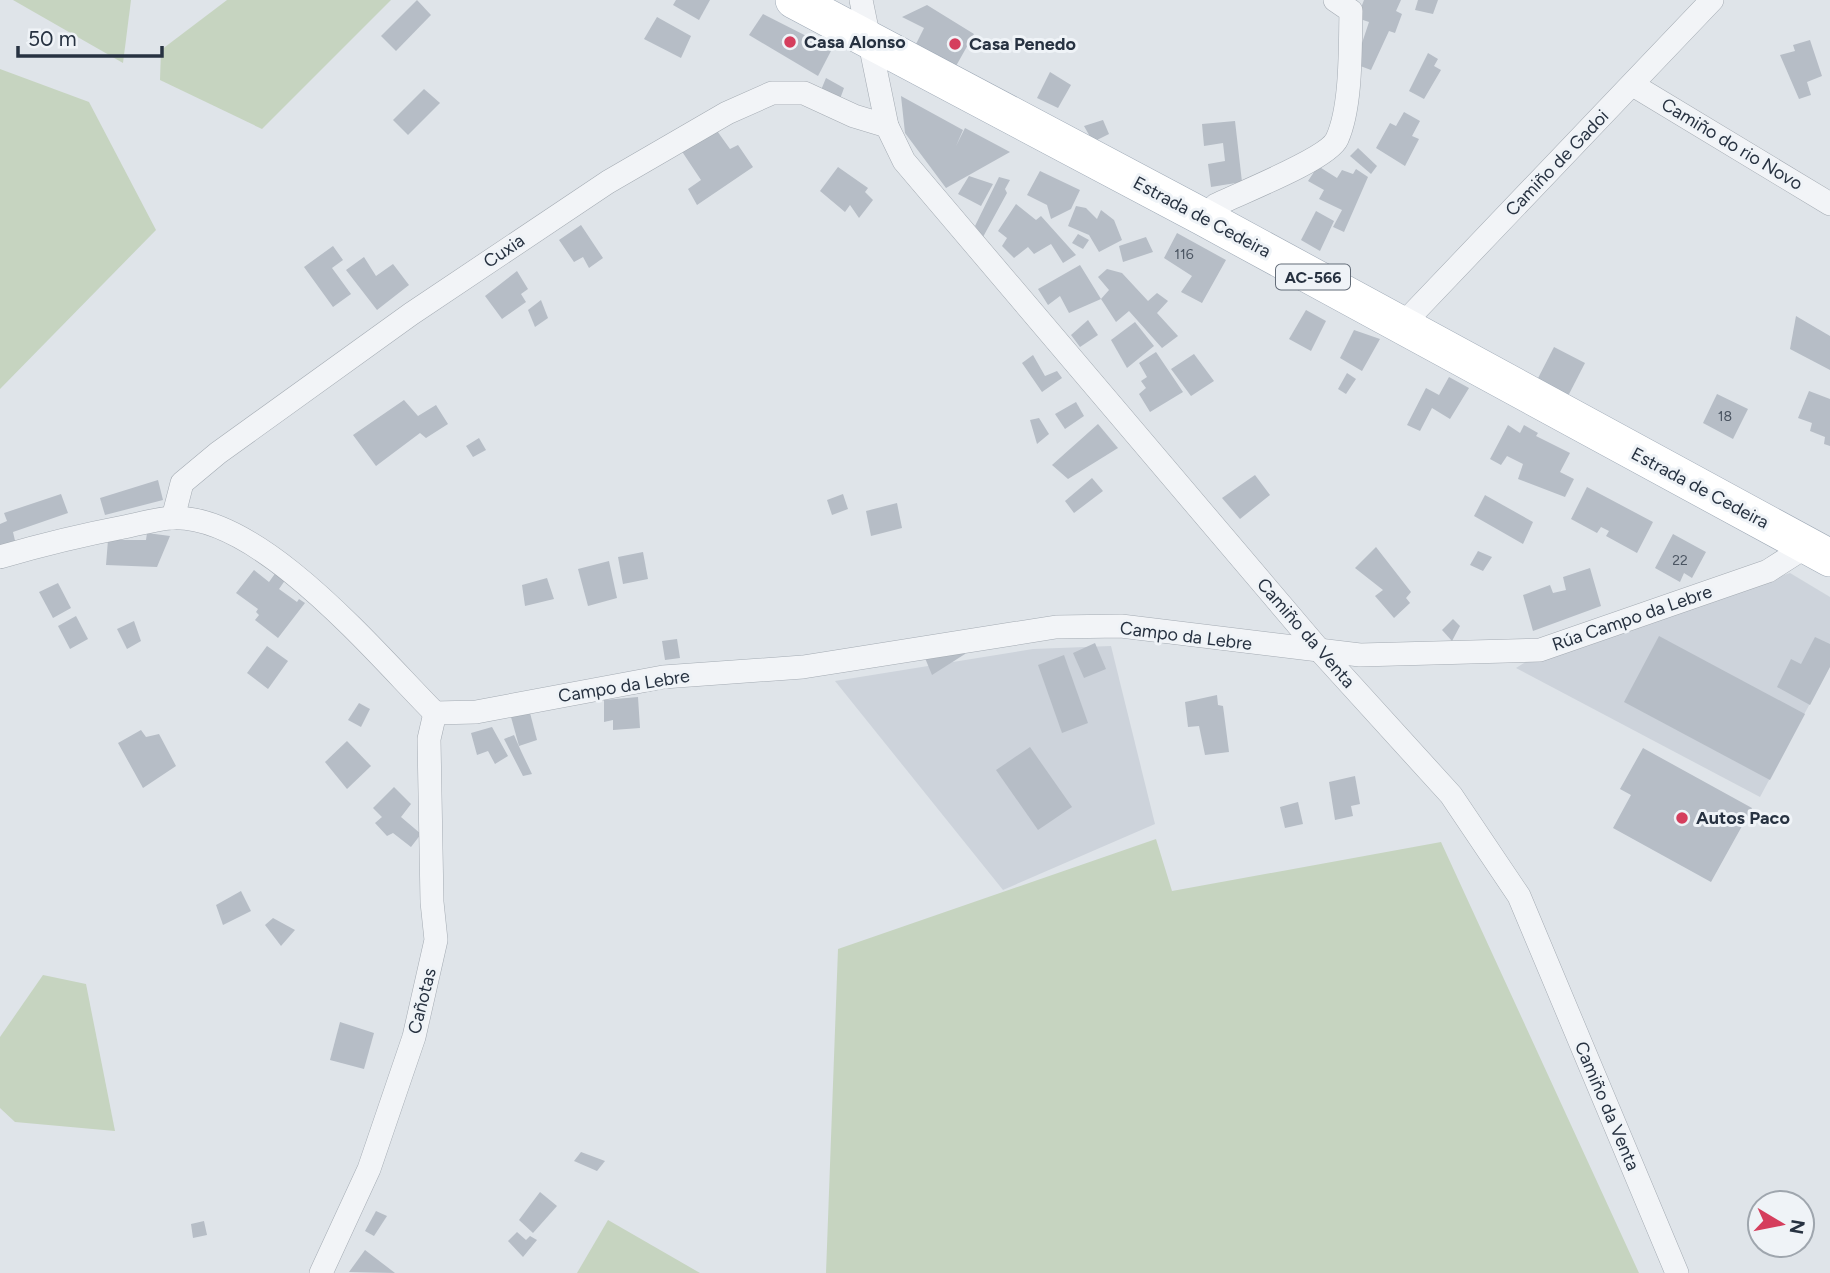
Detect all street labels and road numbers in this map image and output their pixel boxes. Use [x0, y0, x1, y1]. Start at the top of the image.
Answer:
street label: Camiño do rio Novo [1657, 93, 1807, 195]
street label: Camiño de Gadoi [1501, 105, 1613, 221]
street label: Estrada de Cedeira [1129, 171, 1275, 263]
street label: Cuxia [479, 229, 529, 273]
road number: AC-566 [1276, 264, 1350, 290]
street label: Estrada de Cedeira [1627, 442, 1773, 534]
street label: Camiño da Venta [1252, 574, 1360, 692]
street label: Rúa Campo da Lebre [1549, 580, 1715, 656]
street label: Campo da Lebre [1119, 617, 1253, 655]
street label: Campo da Lebre [557, 665, 691, 707]
street label: Cañotas [403, 966, 441, 1036]
street label: Camiño da Venta [1570, 1038, 1644, 1174]

